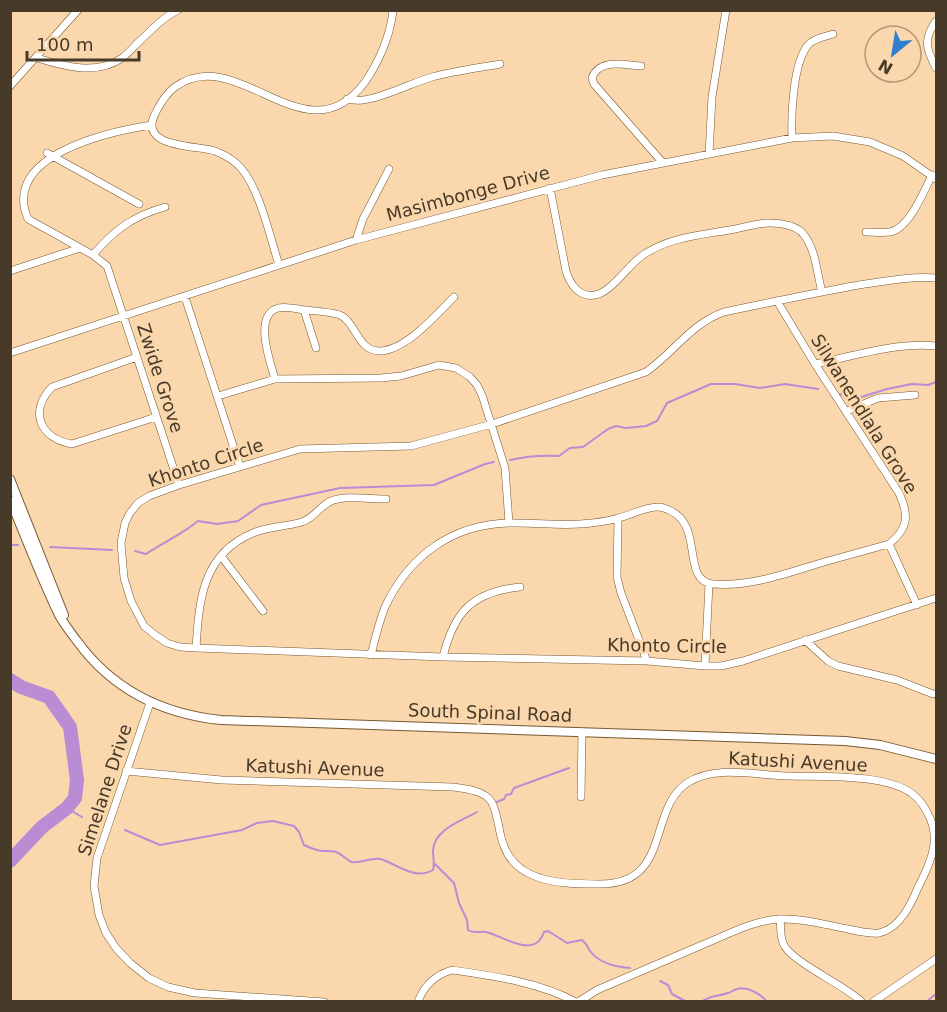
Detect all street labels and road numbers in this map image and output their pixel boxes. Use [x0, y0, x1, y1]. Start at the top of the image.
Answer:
street label: Masimbonge Drive [384, 162, 552, 225]
street label: Zwide Grove [133, 320, 188, 435]
street label: Silwanendlala Grove [807, 330, 922, 497]
street label: Khonto Circle [146, 434, 266, 491]
street label: Khonto Circle [607, 634, 727, 657]
street label: South Spinal Road [408, 699, 572, 726]
street label: Simelane Drive [73, 721, 136, 858]
street label: Katushi Avenue [728, 747, 868, 776]
street label: Katushi Avenue [245, 755, 385, 780]

